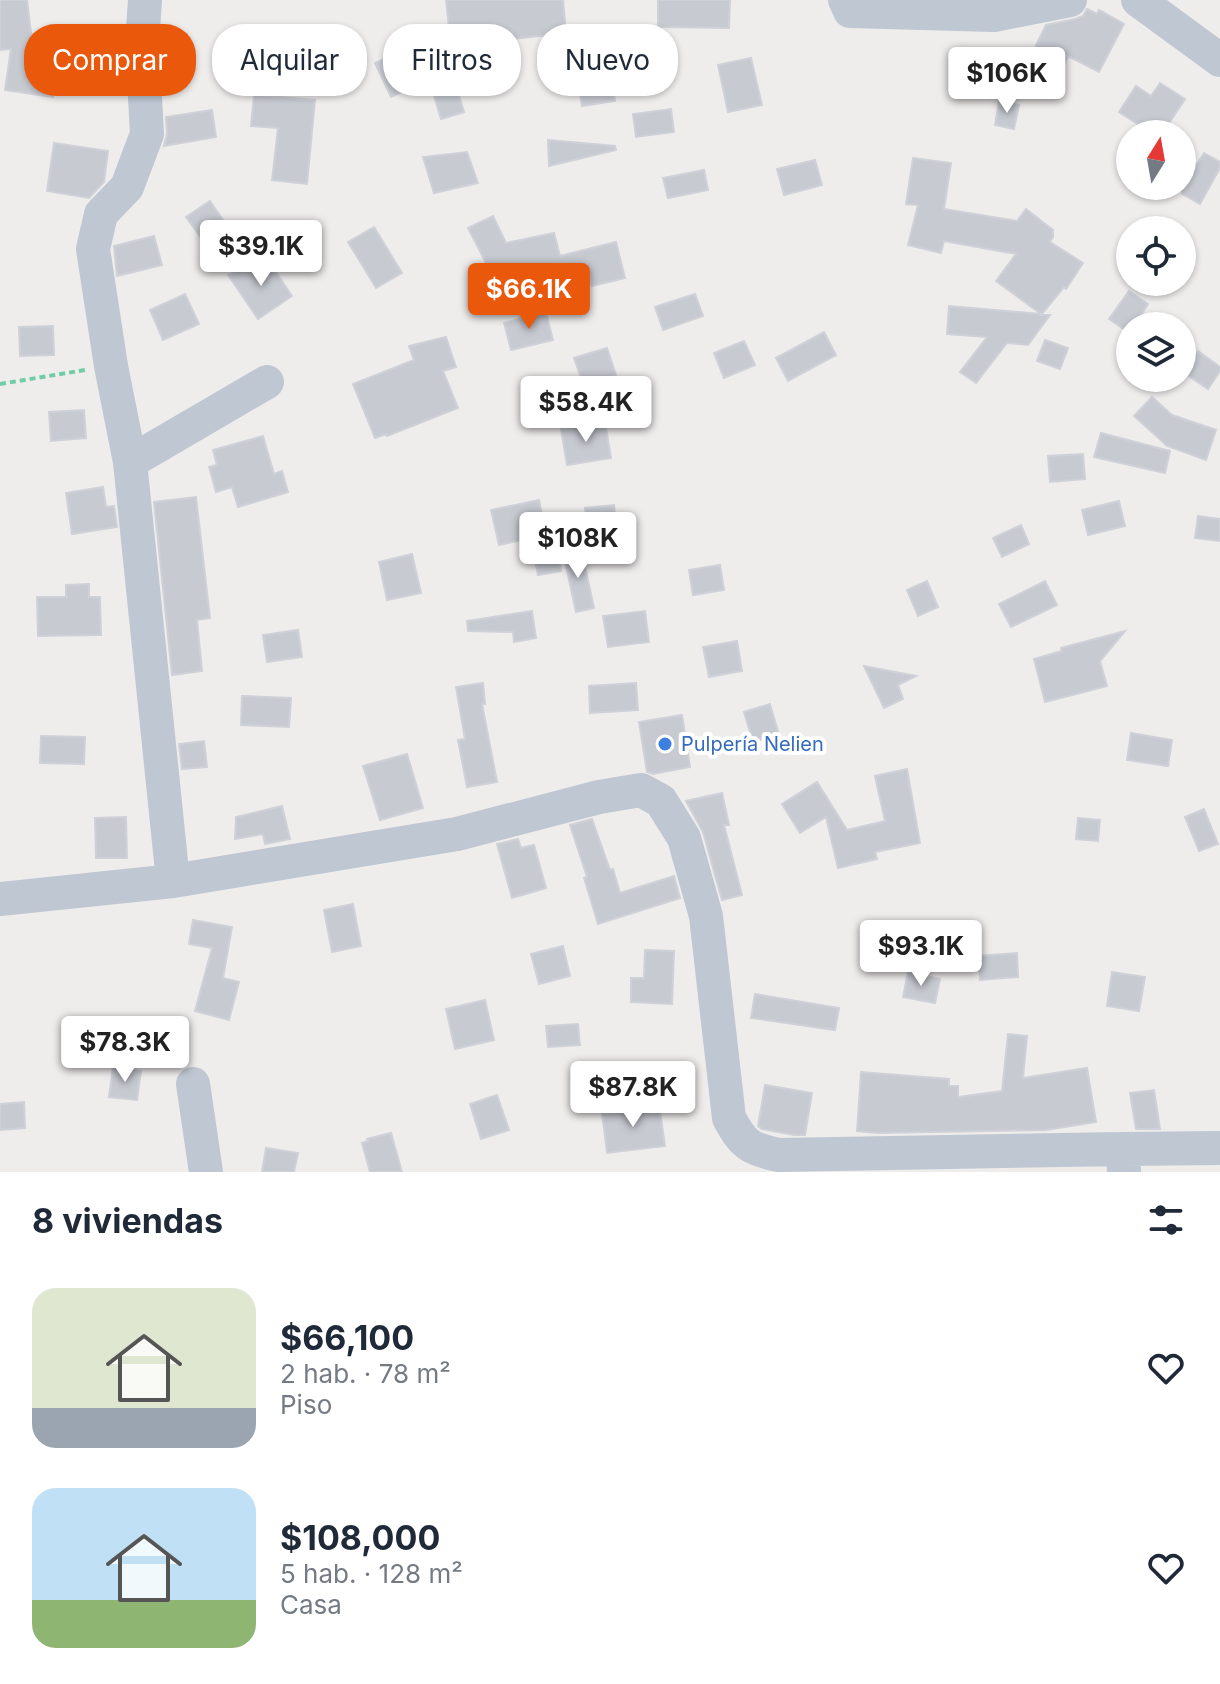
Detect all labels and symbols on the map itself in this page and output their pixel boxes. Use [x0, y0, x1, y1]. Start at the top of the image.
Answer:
pin: $106K [951, 47, 1063, 115]
north arrow [1116, 120, 1196, 200]
pin: $39.1K [196, 220, 326, 288]
pin: $66.1K [464, 263, 594, 331]
pin: $58.4K [521, 376, 651, 444]
pin: $108K [522, 512, 634, 580]
place label: Pulpería Nelien [681, 732, 824, 756]
marker: Pulpería Nelien [656, 735, 674, 753]
pin: $93.1K [856, 920, 986, 988]
pin: $78.3K [60, 1016, 190, 1084]
pin: $87.8K [568, 1061, 698, 1129]

